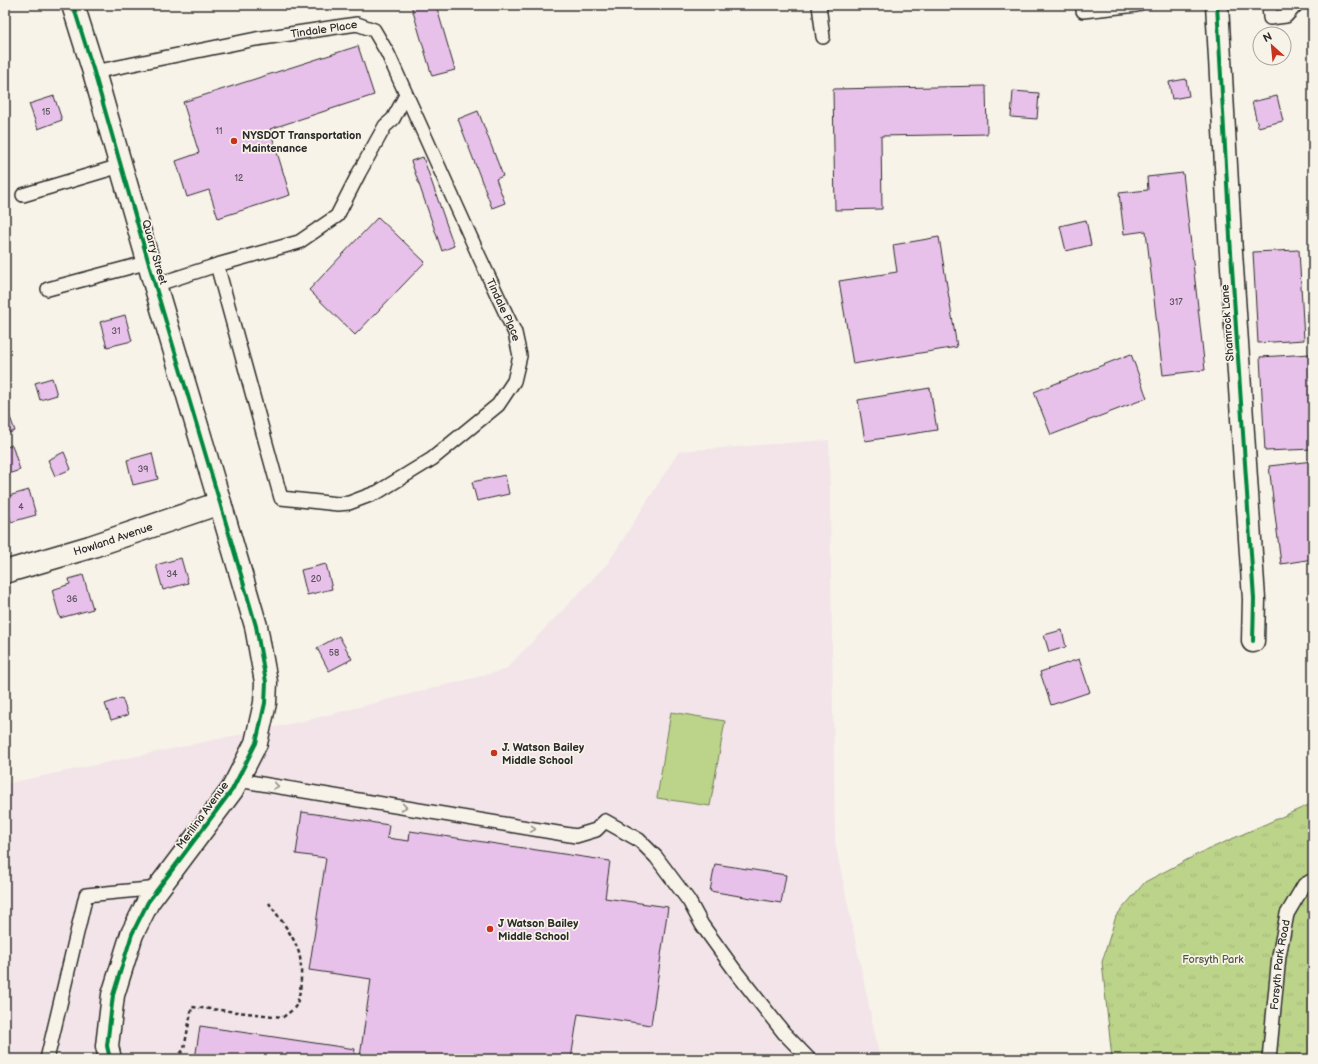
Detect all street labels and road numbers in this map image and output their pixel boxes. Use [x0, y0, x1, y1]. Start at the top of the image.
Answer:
street label: Tindale Place [290, 18, 359, 41]
street label: Quarry Street [139, 218, 170, 287]
street label: Tindale Place [483, 277, 523, 343]
street label: Shamrock Lane [1218, 284, 1237, 362]
street label: Howland Avenue [72, 520, 155, 559]
street label: Merilina Avenue [174, 779, 231, 851]
street label: Forsyth Park Road [1268, 918, 1293, 1010]

